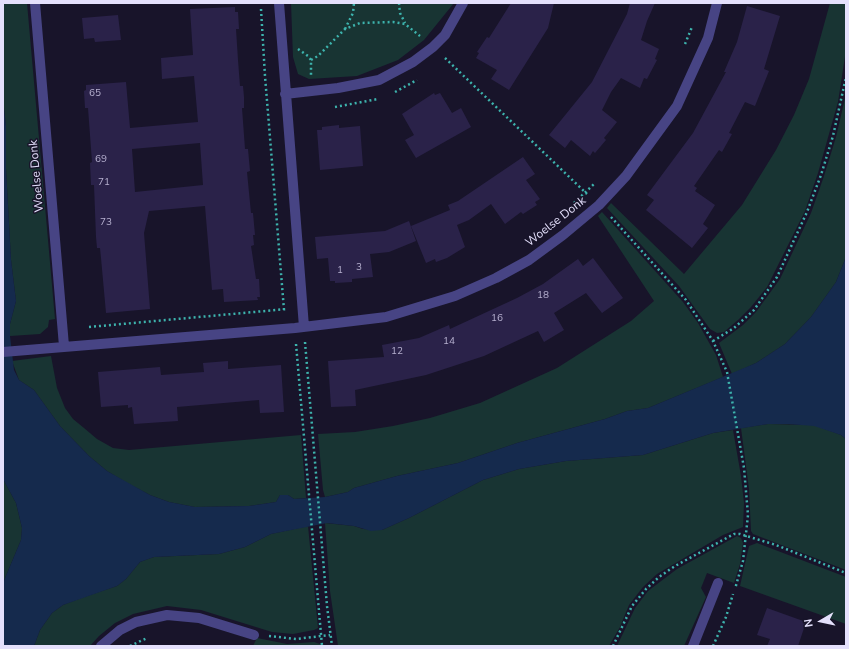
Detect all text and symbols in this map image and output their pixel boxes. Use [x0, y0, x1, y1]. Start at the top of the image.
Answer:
house number: 65 [89, 88, 101, 100]
street label: Woelse Donk [27, 139, 47, 213]
house number: 69 [95, 154, 107, 166]
house number: 71 [98, 177, 110, 189]
street label: Woelse Donk [523, 194, 589, 250]
house number: 73 [100, 217, 112, 229]
house number: 3 [356, 262, 362, 274]
house number: 1 [337, 265, 343, 277]
house number: 18 [537, 290, 549, 302]
house number: 16 [491, 313, 503, 325]
house number: 14 [443, 336, 455, 348]
house number: 12 [391, 346, 403, 358]
north arrow [801, 601, 841, 641]
text: N [801, 618, 817, 628]

